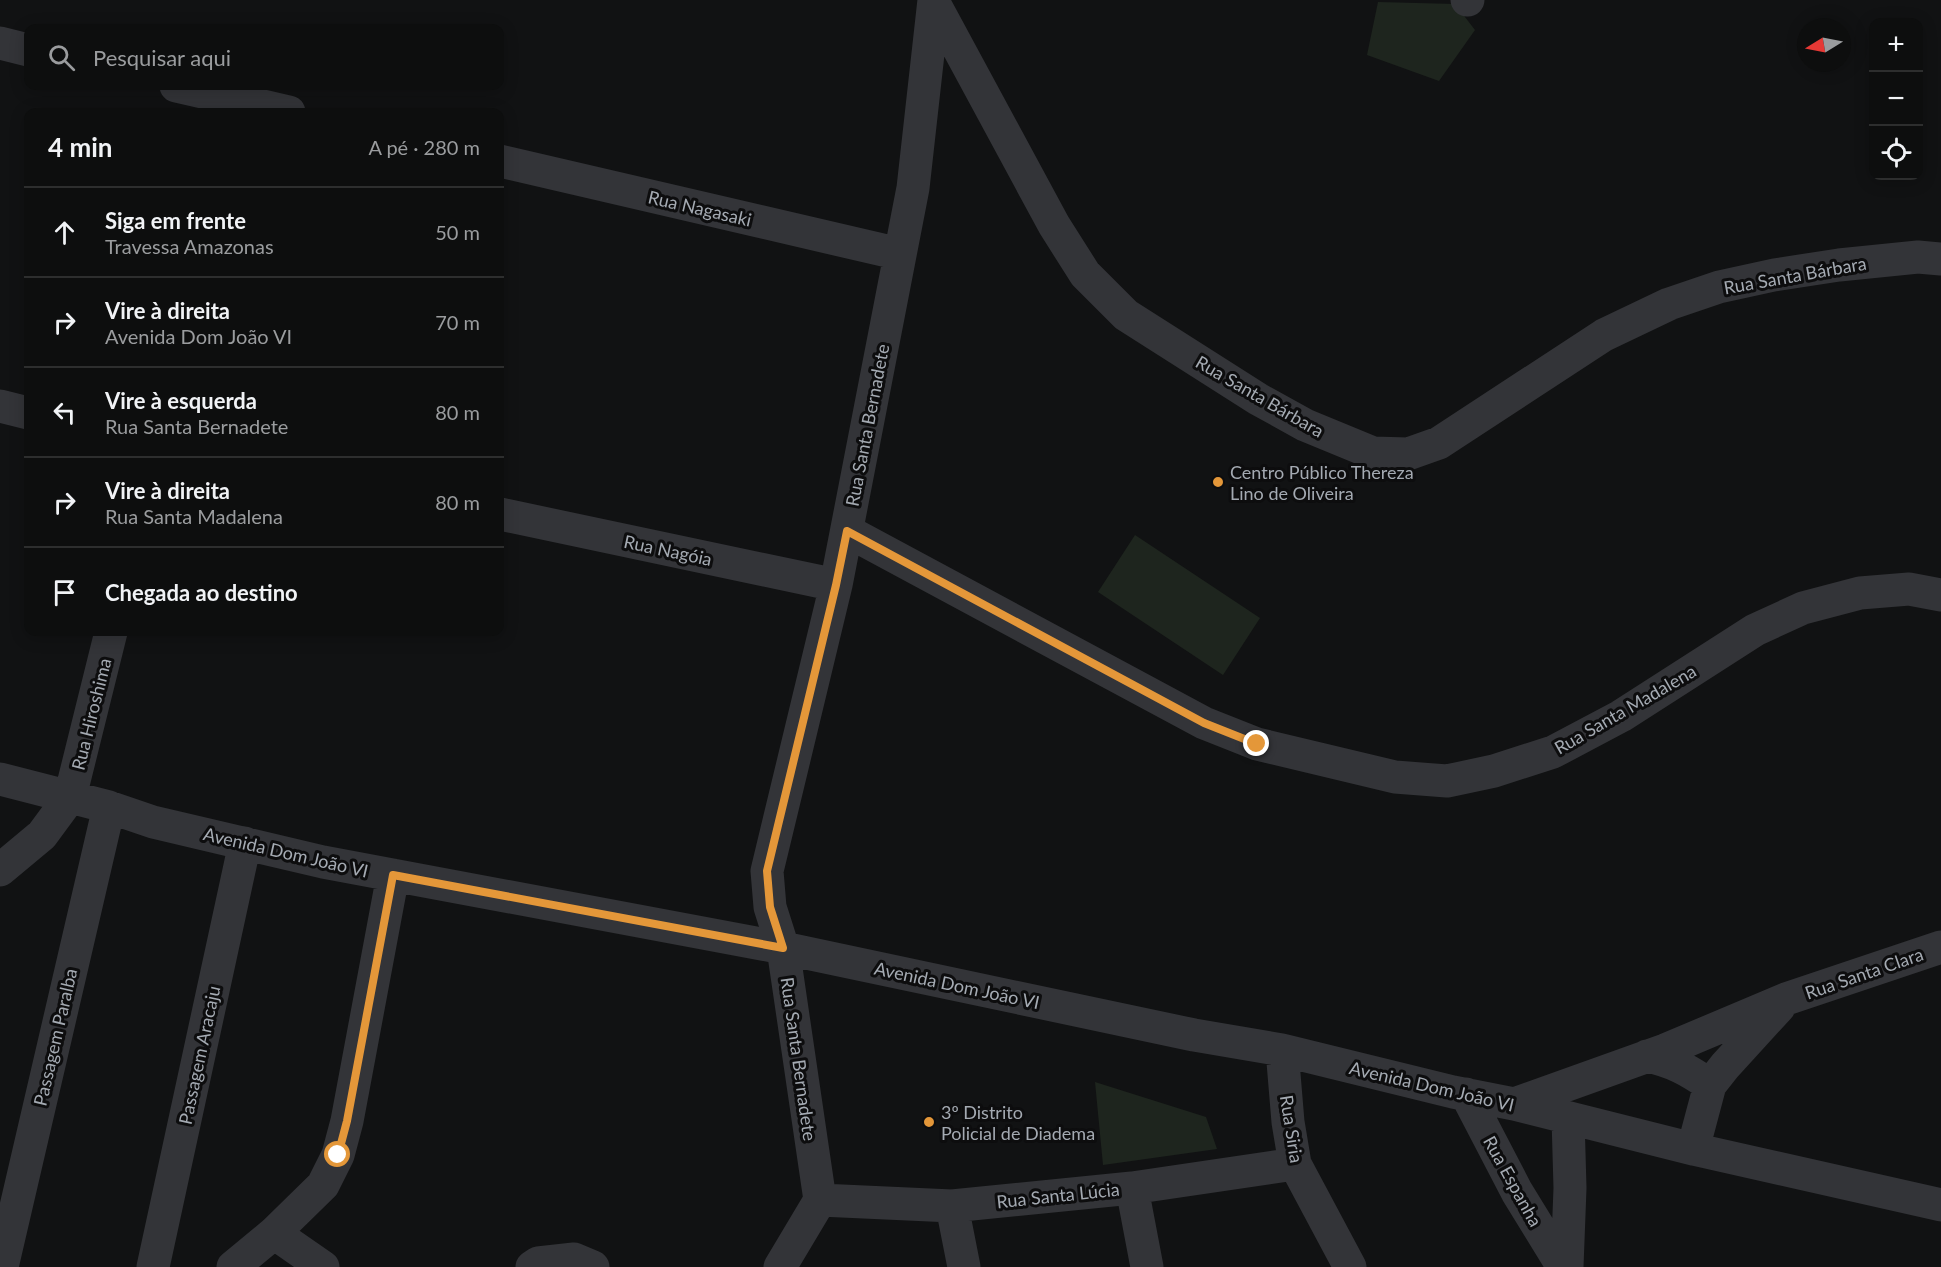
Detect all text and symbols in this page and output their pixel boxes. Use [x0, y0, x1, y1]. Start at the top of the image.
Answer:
north arrow [1797, 18, 1851, 72]
map controls [1869, 18, 1923, 180]
button: + [1869, 18, 1923, 72]
search box [24, 24, 504, 90]
icon: search [45, 41, 78, 74]
text: Pesquisar aqui [93, 44, 231, 71]
button: − [1869, 72, 1923, 126]
button: locate [1869, 126, 1923, 180]
text: 4 min [48, 131, 112, 163]
text: A pé · 280 m [368, 135, 480, 159]
street label: Rua Nagasaki [646, 185, 754, 231]
text: Siga em frente [105, 207, 246, 234]
icon: ahead [48, 216, 81, 249]
text: 50 m [435, 220, 480, 244]
text: Travessa Amazonas [105, 234, 274, 258]
street label: Rua Santa Bárbara [1722, 252, 1868, 298]
text: Vire à direita [105, 297, 230, 324]
icon: right [48, 306, 81, 339]
text: 70 m [435, 310, 480, 334]
text: Avenida Dom João VI [105, 324, 292, 348]
street label: Rua Santa Bernadete [840, 342, 894, 508]
street label: Rua Santa Bárbara [1192, 350, 1328, 442]
text: Vire à esquerda [105, 387, 257, 414]
icon: left [48, 396, 81, 429]
text: 80 m [435, 400, 480, 424]
text: Rua Santa Bernadete [105, 414, 288, 438]
place label: Centro Público Thereza Lino de Oliveira [1230, 461, 1414, 504]
marker: Centro Público Thereza Lino de Oliveira [1211, 475, 1225, 489]
text: Vire à direita [105, 477, 230, 504]
icon: right [48, 486, 81, 519]
text: 80 m [435, 490, 480, 514]
text: Rua Santa Madalena [105, 504, 283, 528]
street label: Rua Nagóia [622, 530, 714, 570]
icon: arrive [48, 576, 81, 609]
text: Chegada ao destino [105, 579, 298, 606]
street label: Rua Hiroshima [66, 656, 116, 772]
street label: Rua Santa Madalena [1550, 659, 1700, 759]
route end [1243, 730, 1269, 756]
street label: Avenida Dom João VI [201, 822, 371, 882]
street label: Rua Santa Clara [1802, 942, 1926, 1004]
street label: Avenida Dom João VI [872, 957, 1042, 1013]
street label: Passagem Paralba [29, 966, 81, 1108]
street label: Rua Santa Bernadete [777, 976, 821, 1142]
street label: Passagem Aracaju [174, 984, 224, 1126]
street label: Avenida Dom João VI [1347, 1056, 1517, 1116]
street label: Rua Siria [1276, 1094, 1308, 1164]
place label: 3º Distrito Policial de Diadema [941, 1101, 1095, 1144]
marker: 3º Distrito Policial de Diadema [922, 1115, 936, 1129]
street label: Rua Espanha [1479, 1132, 1547, 1230]
route start [324, 1141, 350, 1167]
street label: Rua Santa Lúcia [995, 1178, 1121, 1212]

